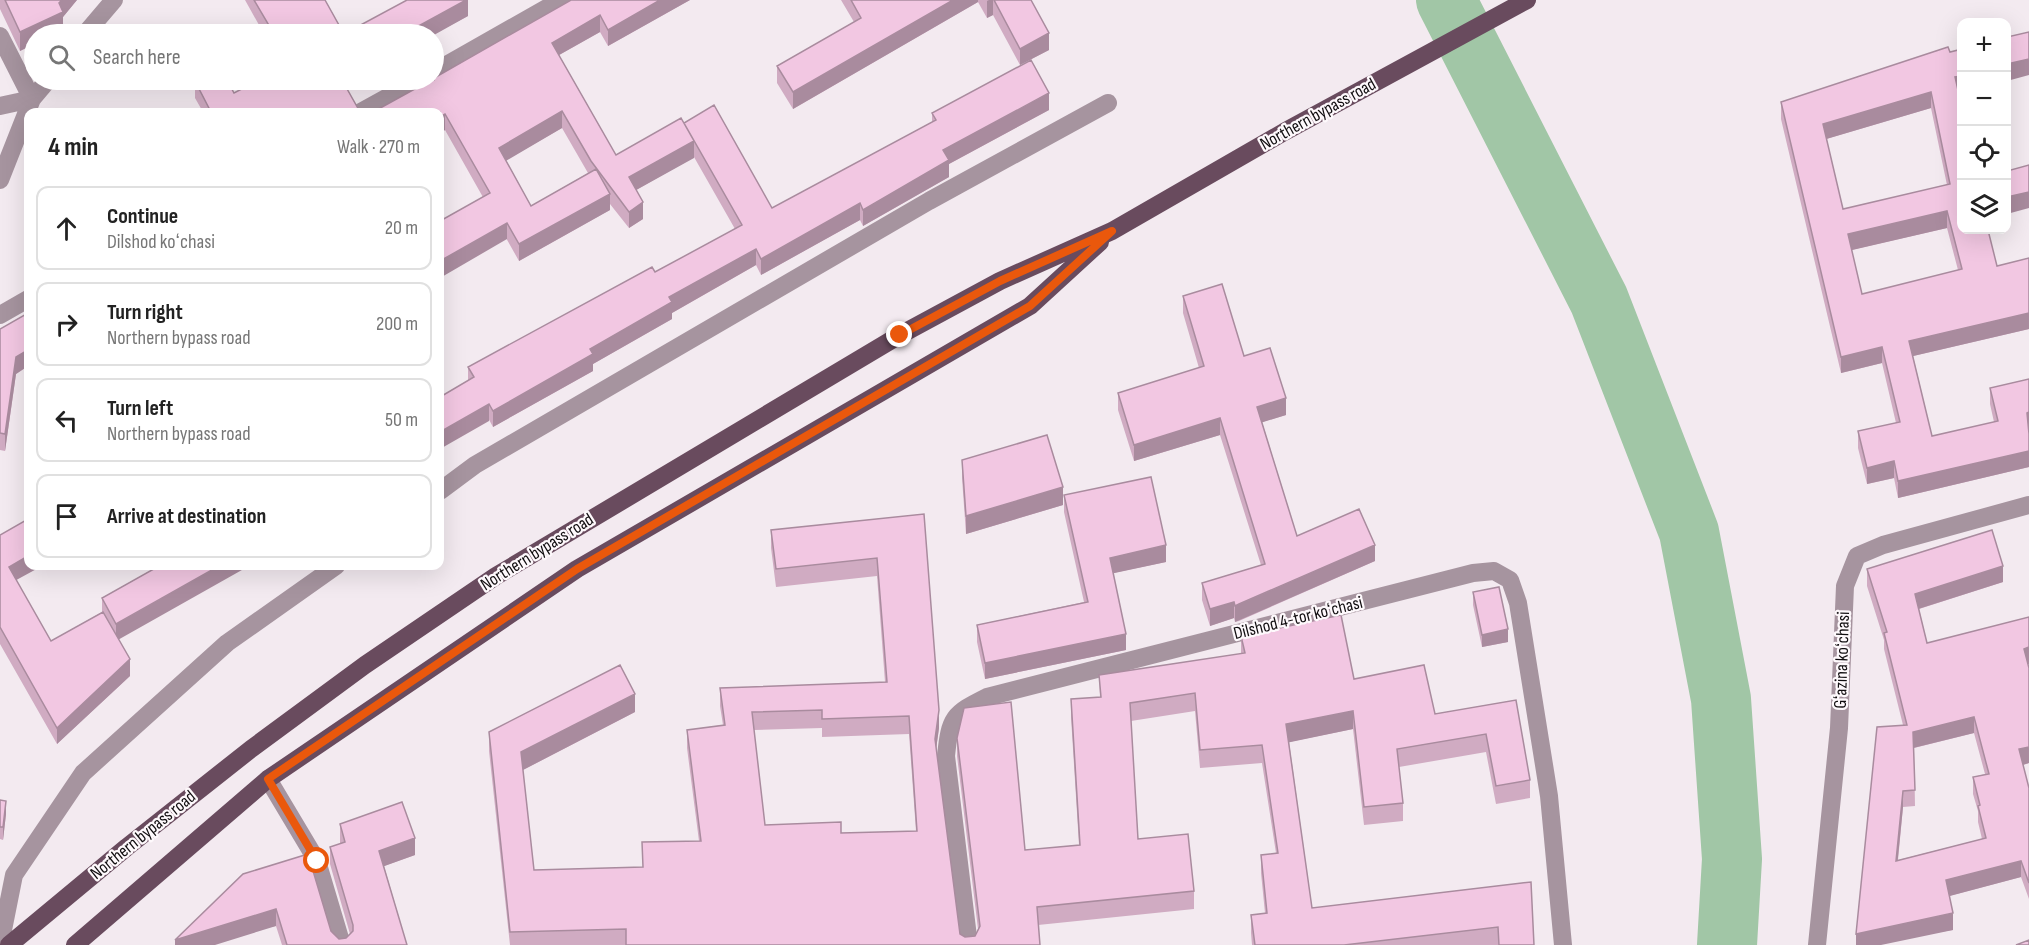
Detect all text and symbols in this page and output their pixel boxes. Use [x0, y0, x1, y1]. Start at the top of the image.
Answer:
map controls [1957, 18, 2011, 234]
button: + [1957, 18, 2011, 72]
search box [24, 24, 444, 90]
icon: search [45, 41, 78, 74]
text: Search here [93, 44, 180, 71]
button: − [1957, 72, 2011, 126]
street label: Northern bypass road [1256, 74, 1380, 154]
button: locate [1957, 126, 2011, 180]
text: 4 min [48, 132, 98, 163]
text: Walk · 270 m [337, 135, 420, 159]
button: layers [1957, 180, 2011, 234]
text: Continue [107, 203, 178, 230]
icon: ahead [50, 212, 83, 245]
text: 20 m [385, 216, 418, 240]
text: Dilshod koʻchasi [107, 230, 215, 254]
text: Turn right [107, 299, 183, 326]
icon: right [50, 308, 83, 341]
text: 200 m [376, 312, 418, 336]
route end [886, 321, 912, 347]
text: Northern bypass road [107, 326, 251, 350]
text: Turn left [107, 395, 173, 422]
icon: left [50, 404, 83, 437]
text: 50 m [385, 408, 418, 432]
text: Northern bypass road [107, 422, 251, 446]
icon: arrive [50, 500, 83, 533]
text: Arrive at destination [107, 503, 266, 530]
street label: Northern bypass road [477, 509, 597, 595]
street label: Dilshod 4-tor koʻchasi [1231, 592, 1365, 644]
street label: Gʻazina koʻchasi [1830, 611, 1854, 709]
street label: Northern bypass road [86, 786, 200, 884]
route start [303, 847, 329, 873]

